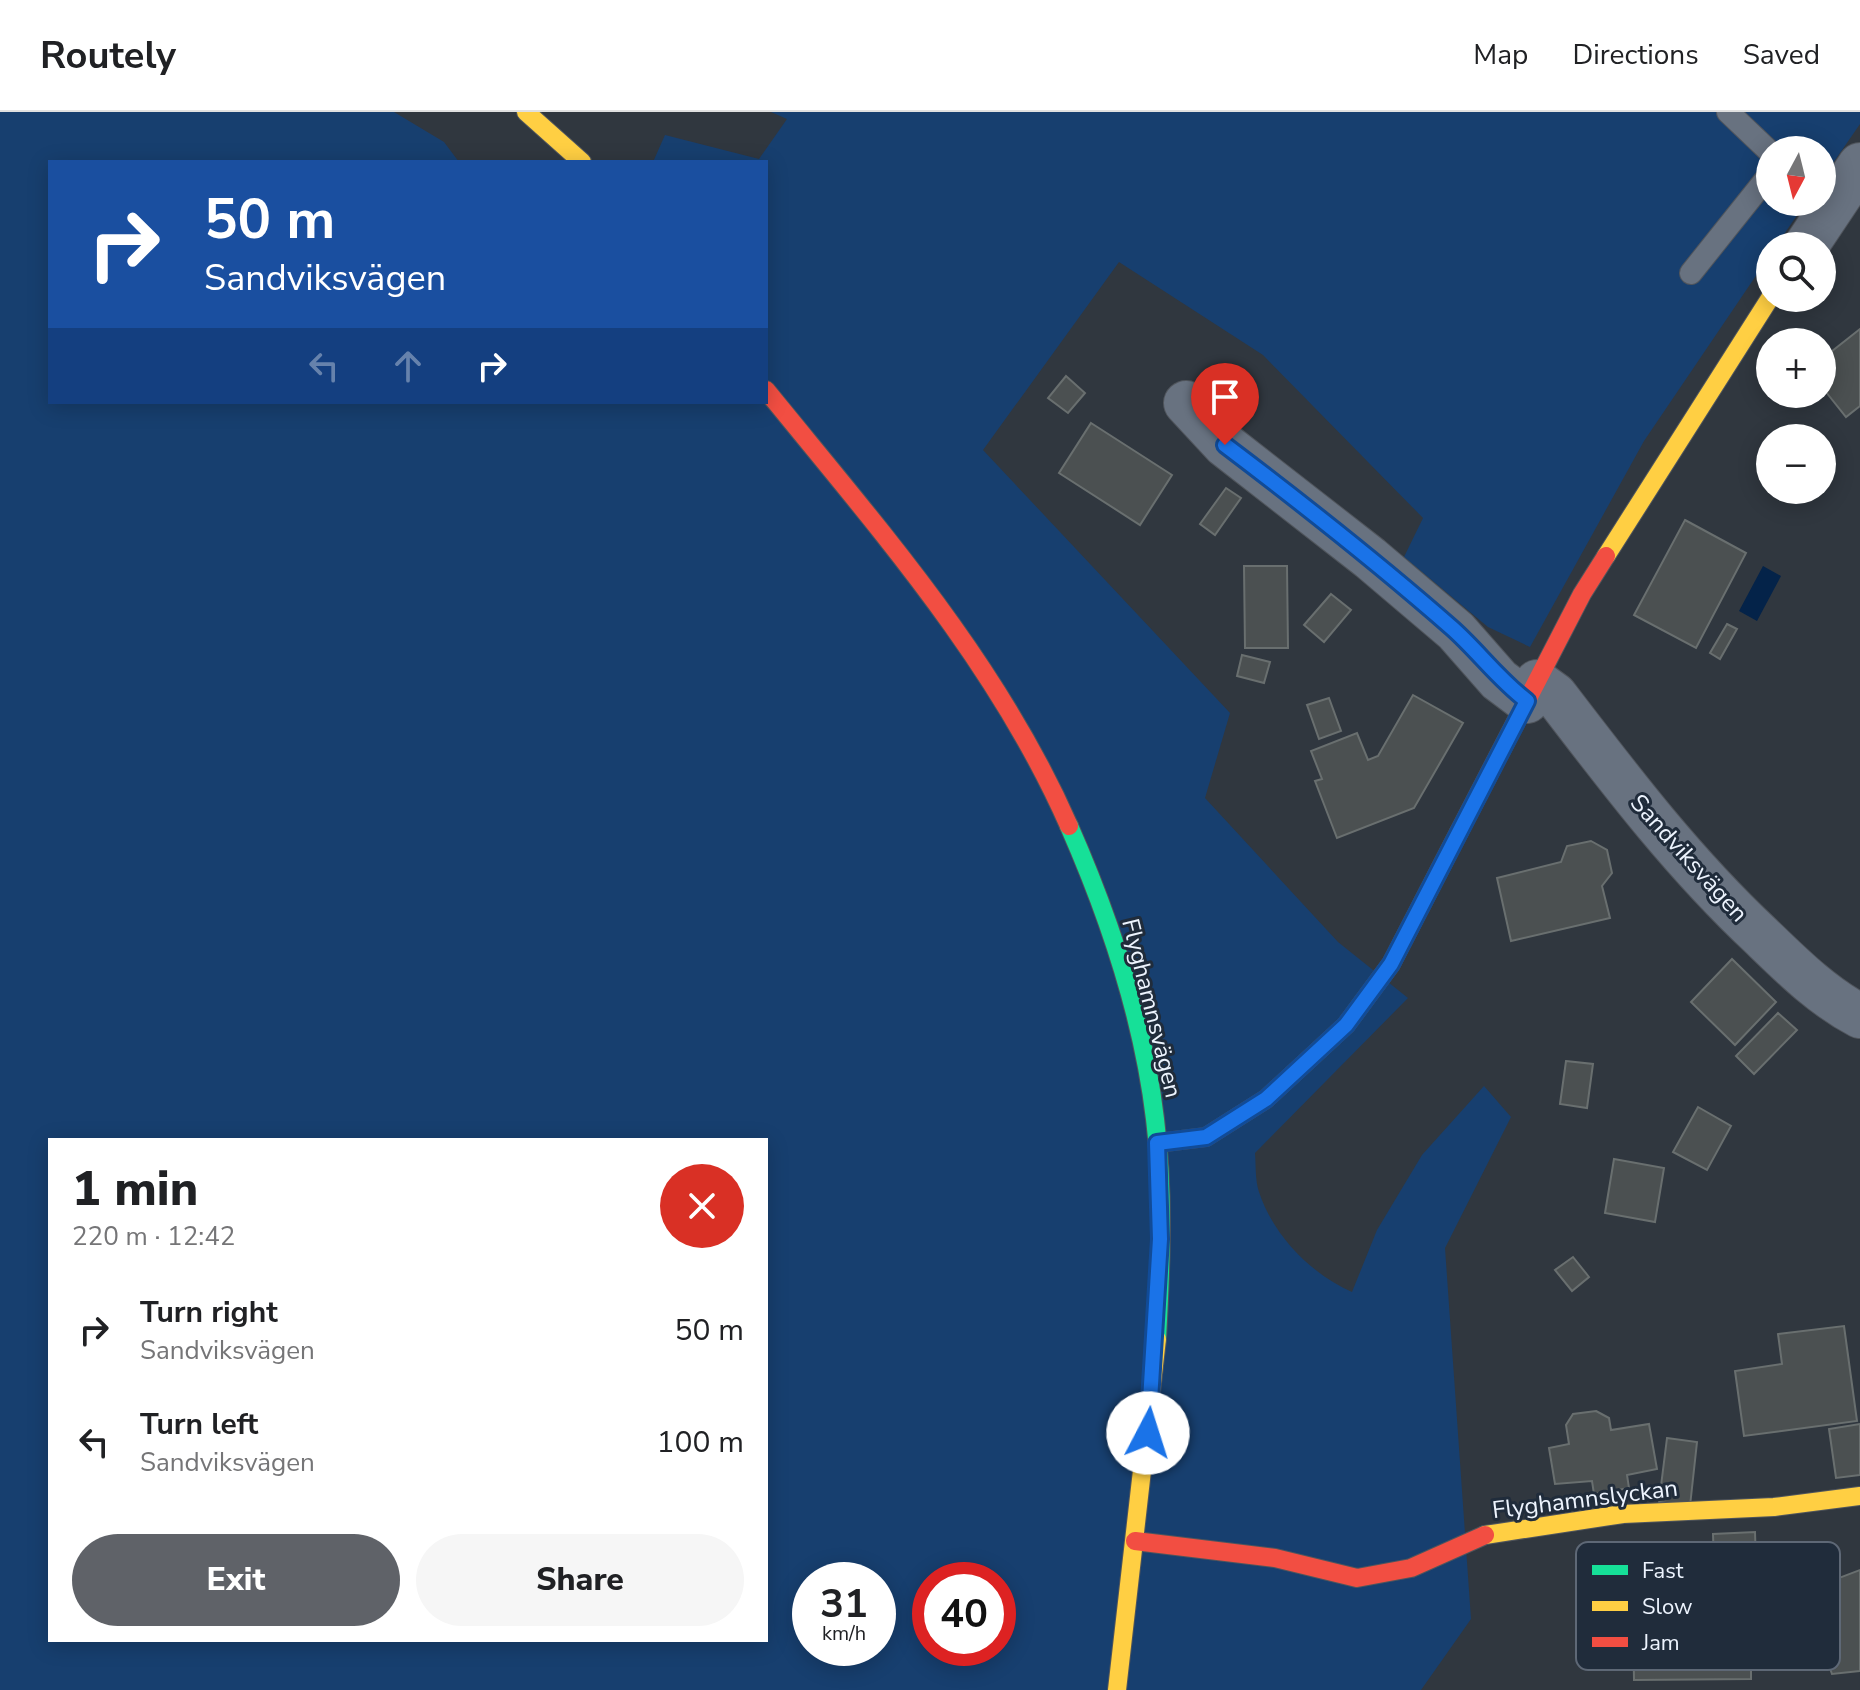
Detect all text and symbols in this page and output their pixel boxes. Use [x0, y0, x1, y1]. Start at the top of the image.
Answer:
text: Routely [40, 30, 176, 81]
text: Map [1473, 36, 1528, 74]
text: Directions [1572, 36, 1699, 74]
text: Saved [1743, 36, 1820, 74]
north arrow [1756, 136, 1836, 216]
map controls [1756, 136, 1836, 504]
text: 50 m [204, 181, 335, 258]
icon: right [72, 192, 176, 296]
button: search [1756, 232, 1836, 312]
text: Sandviksvägen [204, 254, 446, 303]
button: + [1756, 328, 1836, 408]
icon: left [302, 344, 346, 388]
icon: ahead [386, 344, 430, 388]
icon: right [470, 344, 514, 388]
pin [1191, 363, 1259, 445]
icon: arrive [1203, 375, 1247, 419]
button: − [1756, 424, 1836, 504]
street label: Sandviksvägen [1623, 787, 1755, 929]
street label: Flyghamnsvägen [1114, 915, 1190, 1101]
text: 1 min [72, 1156, 198, 1222]
button: close [660, 1164, 744, 1248]
text: 220 m · 12:42 [72, 1219, 235, 1254]
text: Turn right [140, 1292, 278, 1333]
icon: right [72, 1308, 116, 1352]
text: 50 m [675, 1310, 744, 1351]
text: Sandviksvägen [140, 1333, 315, 1368]
position arrow [1106, 1391, 1190, 1475]
text: Turn left [140, 1404, 258, 1445]
icon: left [72, 1420, 116, 1464]
text: 100 m [657, 1422, 744, 1463]
text: Sandviksvägen [140, 1445, 315, 1480]
street label: Flyghamnslyckan [1490, 1472, 1680, 1526]
button: Exit [72, 1534, 400, 1626]
button: Share [416, 1534, 744, 1626]
legend [1576, 1542, 1840, 1670]
text: Fast [1642, 1556, 1684, 1586]
speed limit sign: 40 [912, 1562, 1016, 1666]
text: 31 [820, 1577, 868, 1631]
text: Slow [1642, 1592, 1693, 1622]
text: km/h [822, 1620, 866, 1647]
text: Jam [1641, 1628, 1680, 1658]

